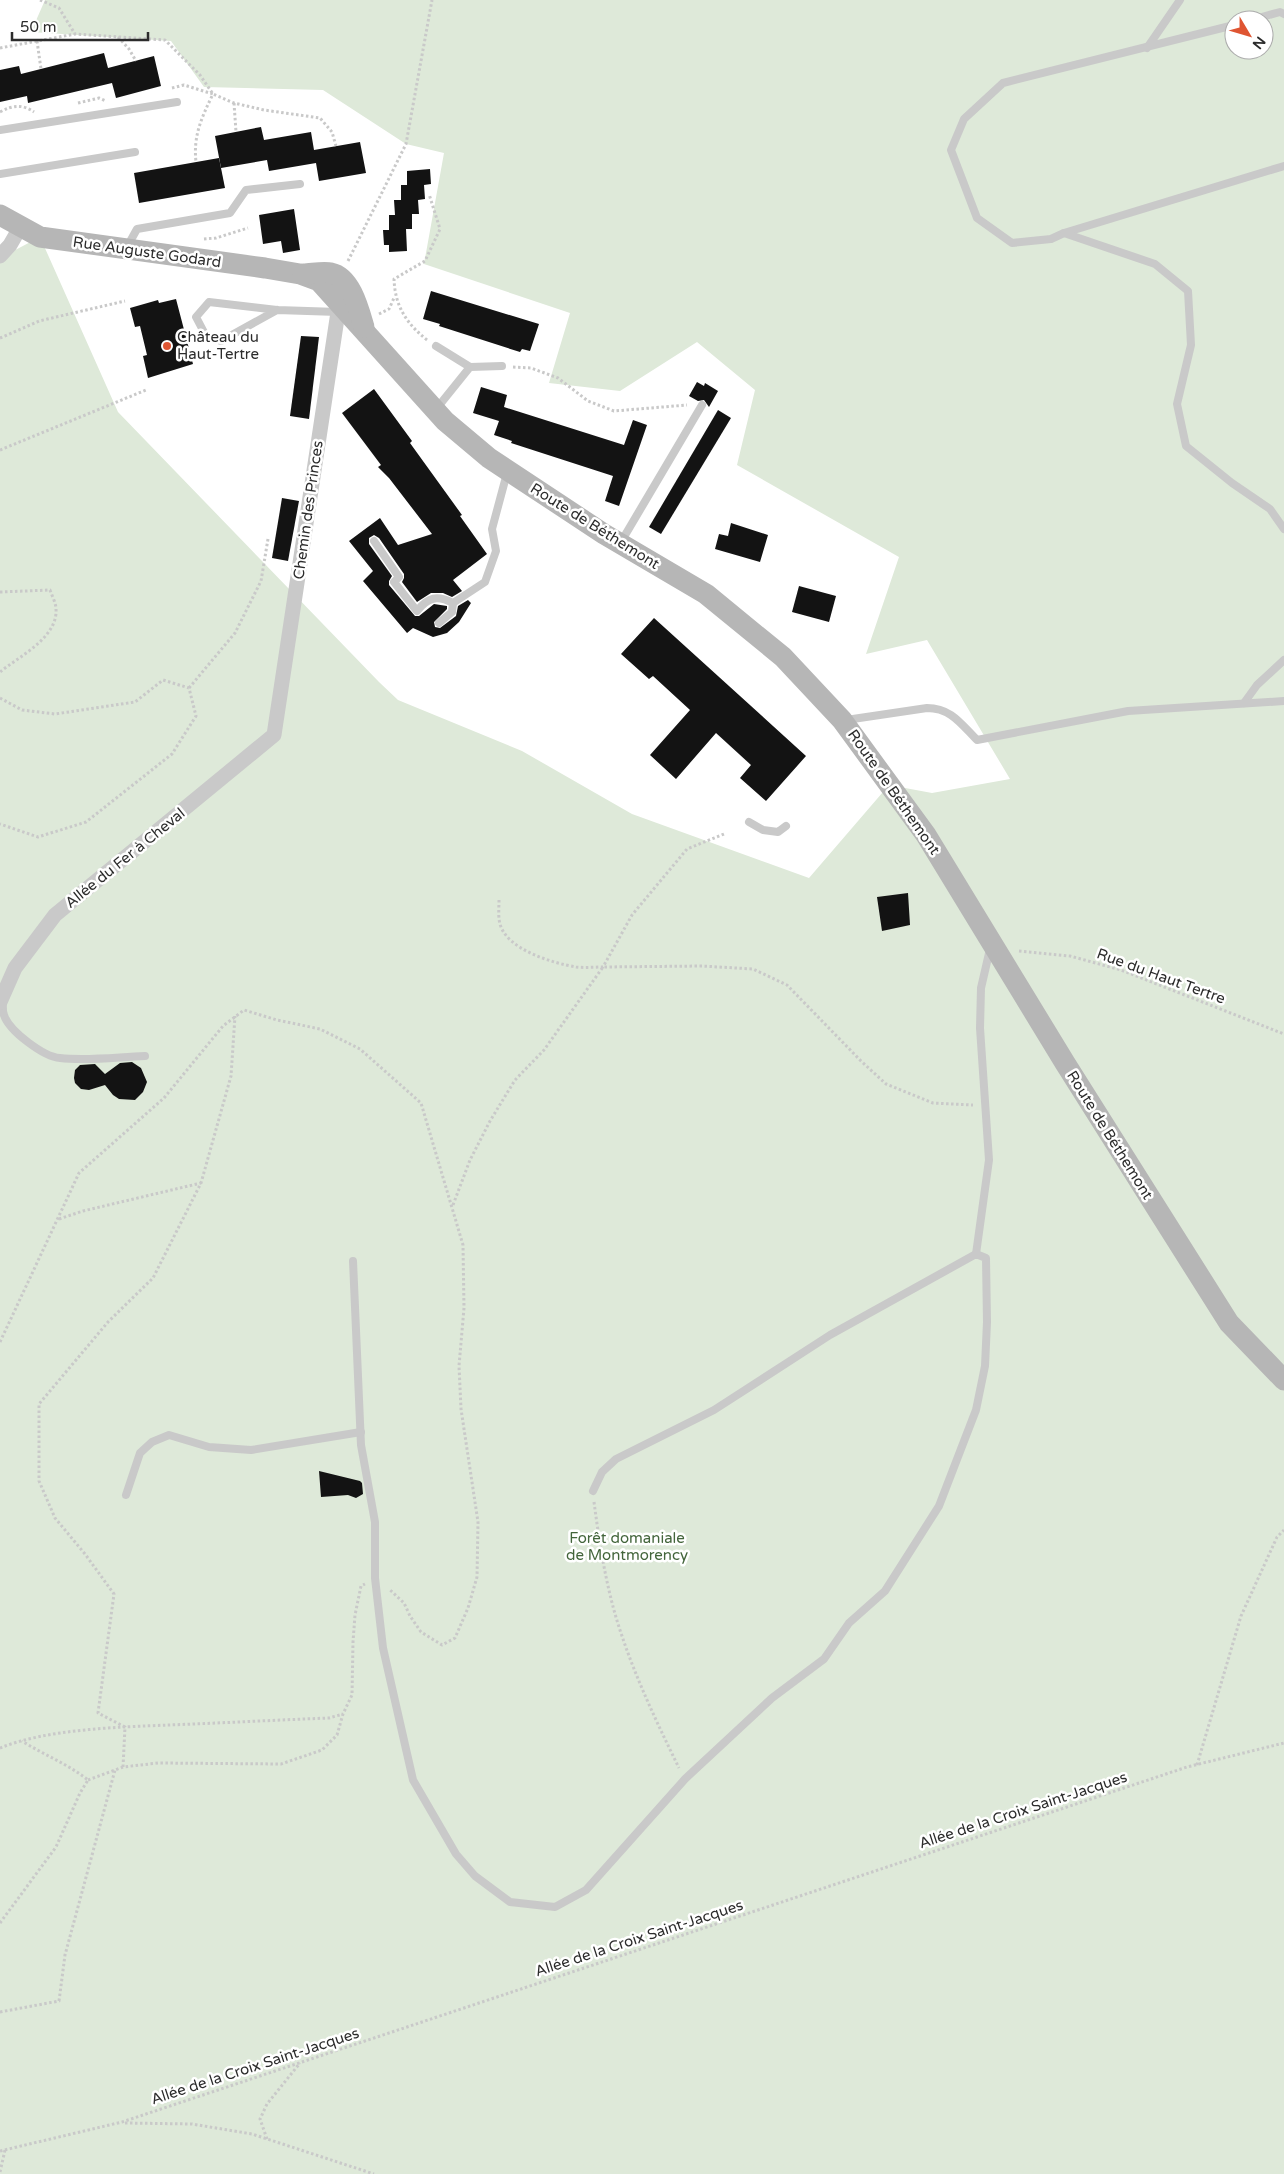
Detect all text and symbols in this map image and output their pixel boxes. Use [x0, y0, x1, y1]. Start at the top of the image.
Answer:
scale bar [12, 10, 149, 42]
north arrow [1224, 10, 1274, 60]
text: 50 m [20, 18, 57, 36]
text: N [1249, 33, 1269, 52]
street label: Rue Auguste Godard [72, 233, 222, 271]
place label: Château du Haut-Tertre [177, 328, 259, 363]
marker: Château du Haut-Tertre [161, 340, 173, 352]
street label: Chemin des Princes [289, 439, 327, 581]
street label: Route de Béthemont [527, 479, 663, 573]
street label: Route de Béthemont [844, 726, 944, 858]
street label: Allée du Fer à Cheval [61, 804, 189, 912]
street label: Rue du Haut Tertre [1094, 944, 1228, 1008]
street label: Route de Béthemont [1063, 1067, 1157, 1203]
park label: Forêt domaniale de Montmorency [566, 1529, 688, 1564]
street label: Allée de la Croix Saint-Jacques [917, 1768, 1129, 1852]
street label: Allée de la Croix Saint-Jacques [533, 1896, 745, 1980]
street label: Allée de la Croix Saint-Jacques [149, 2024, 361, 2108]

